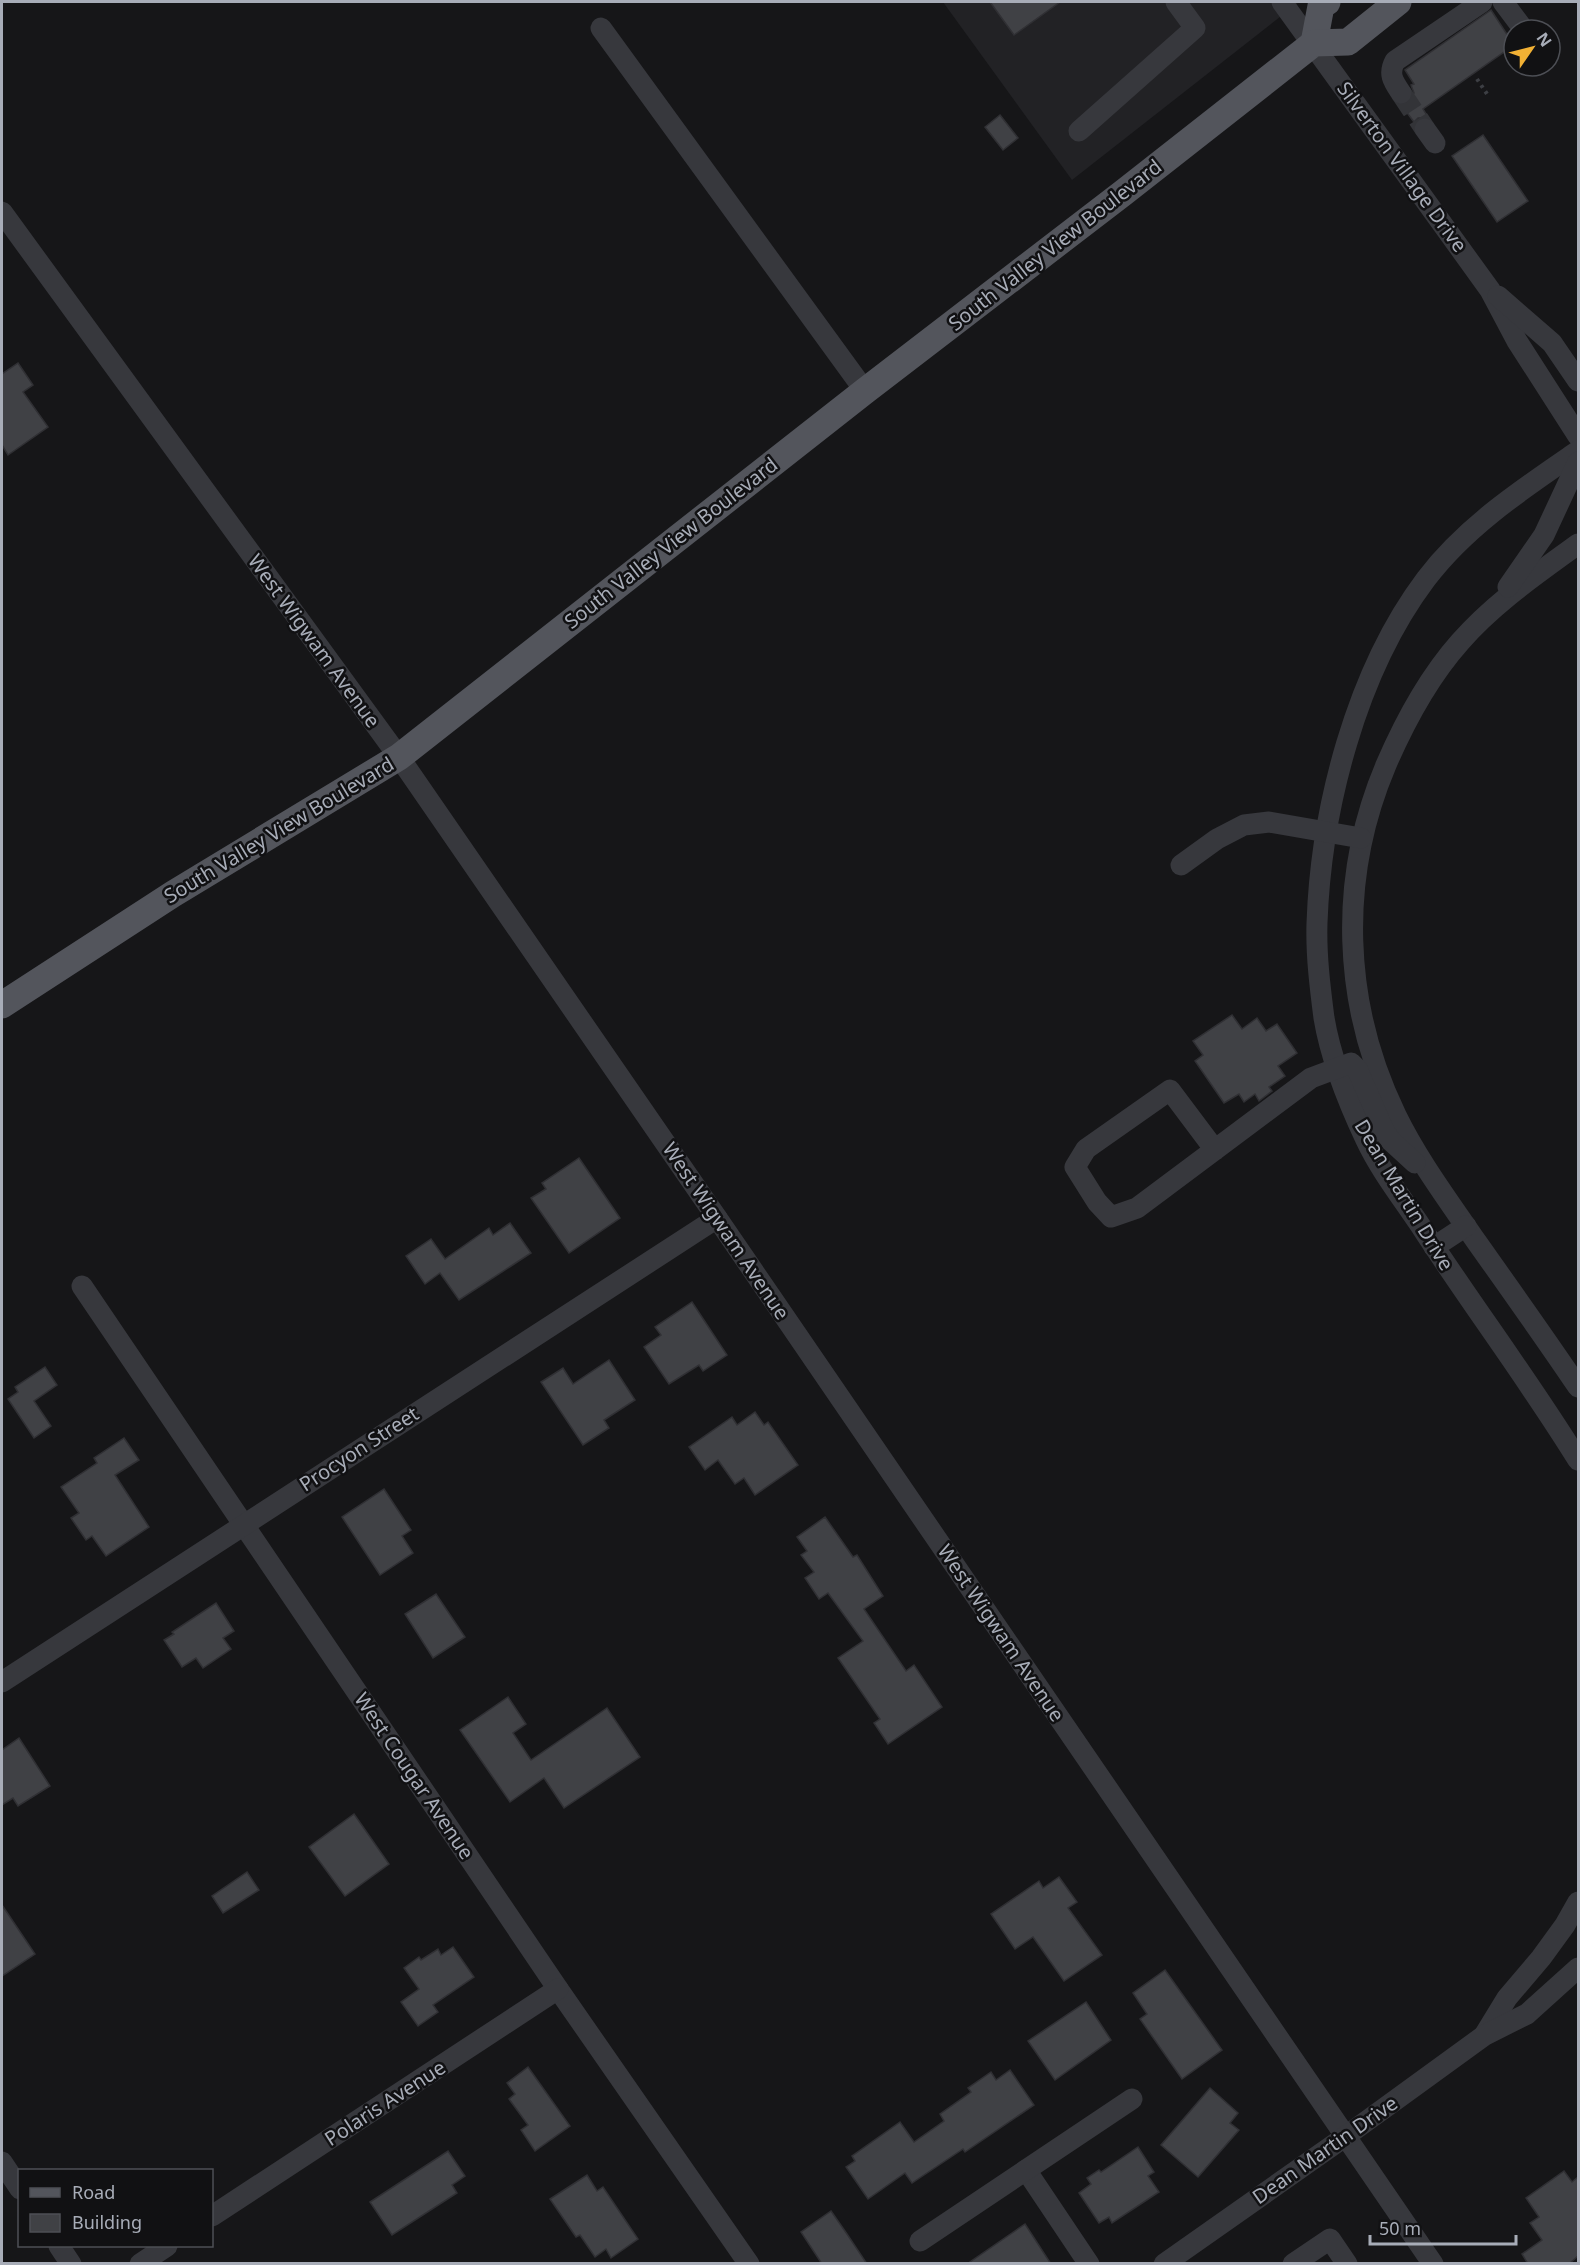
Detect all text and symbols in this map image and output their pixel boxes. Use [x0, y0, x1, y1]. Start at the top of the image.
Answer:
north arrow [1502, 18, 1562, 78]
text: N [1532, 28, 1557, 51]
street label: Silverton Village Drive [1331, 76, 1474, 257]
street label: South Valley View Boulevard [943, 153, 1167, 336]
street label: South Valley View Boulevard [559, 451, 783, 634]
street label: West Wigwam Avenue [242, 548, 387, 733]
street label: South Valley View Boulevard [159, 750, 399, 909]
street label: Dean Martin Drive [1349, 1114, 1460, 1275]
street label: West Wigwam Avenue [657, 1137, 796, 1325]
street label: Procyon Street [294, 1400, 424, 1497]
street label: West Wigwam Avenue [932, 1539, 1071, 1727]
street label: West Cougar Avenue [348, 1687, 480, 1864]
street label: Polaris Avenue [319, 2053, 450, 2152]
street label: Dean Martin Drive [1247, 2089, 1403, 2210]
legend [18, 2169, 213, 2247]
text: Road [72, 2180, 115, 2204]
scale bar [1370, 2208, 1516, 2246]
text: Building [72, 2210, 142, 2234]
text: 50 m [1379, 2216, 1421, 2240]

